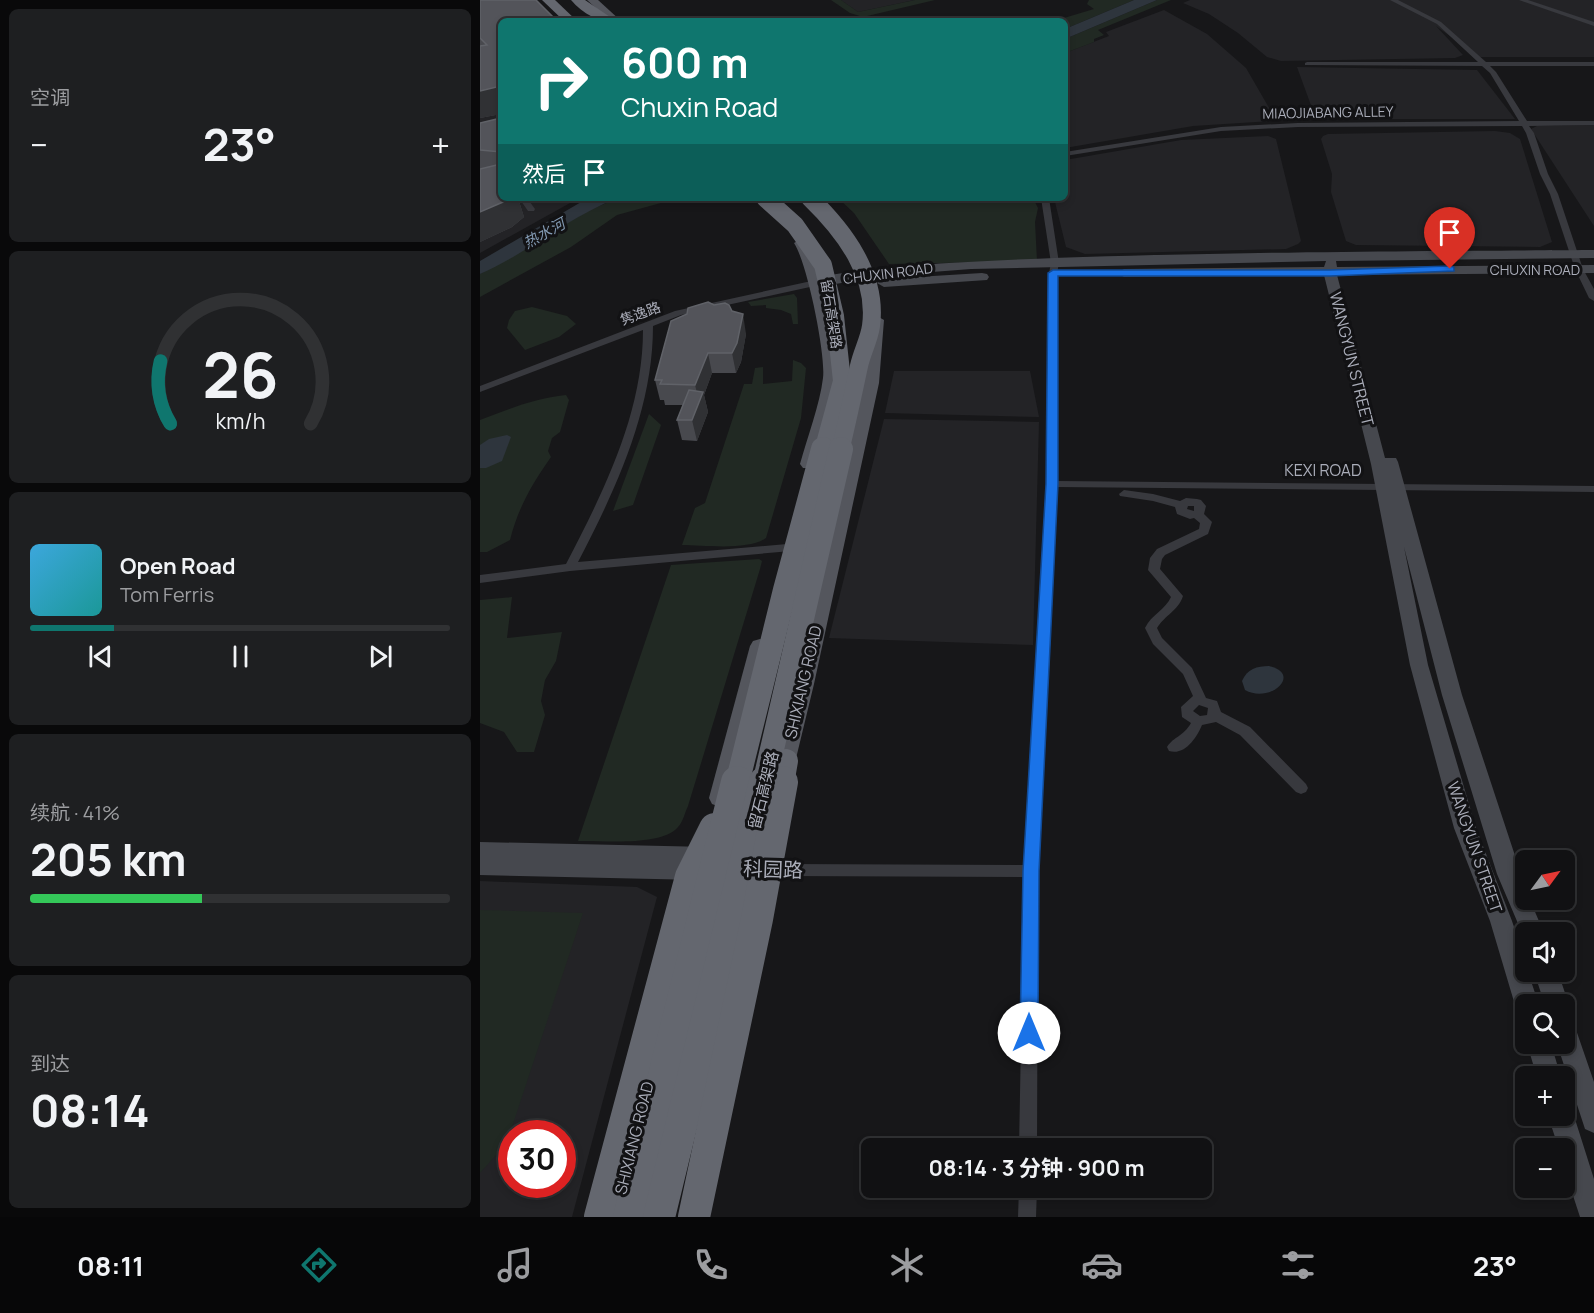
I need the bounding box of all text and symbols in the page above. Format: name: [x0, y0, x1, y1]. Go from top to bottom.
text: 600 m: [621, 33, 749, 91]
icon: right: [522, 42, 600, 120]
text: 空调: [30, 84, 70, 111]
text: Chuxin Road: [621, 88, 778, 125]
street label: MIAOJIABANG ALLEY: [1262, 101, 1394, 123]
text: 23°: [203, 113, 276, 175]
text: −: [30, 122, 48, 167]
text: +: [431, 122, 450, 167]
icon: arrive: [578, 156, 611, 189]
text: 然后: [522, 159, 566, 189]
pin: [1424, 207, 1475, 269]
water label: 热水河: [519, 211, 571, 253]
icon: arrive: [1433, 216, 1466, 249]
street label: CHUXIN ROAD: [842, 258, 934, 288]
street label: CHUXIN ROAD: [1490, 260, 1580, 279]
street label: 留石高架路: [817, 278, 847, 350]
street label: WANGYUN STREET: [1325, 290, 1379, 429]
street label: 隽逸路: [617, 297, 663, 329]
text: 26: [202, 331, 278, 417]
text: km/h: [215, 406, 265, 435]
street label: KEXI ROAD: [1284, 459, 1362, 481]
text: Open Road: [120, 551, 235, 581]
text: Tom Ferris: [120, 581, 214, 608]
street label: SHIXIANG ROAD: [779, 623, 827, 741]
icon: previous: [84, 640, 117, 673]
icon: pause: [224, 640, 257, 673]
icon: next: [364, 640, 397, 673]
street label: 留石高架路: [743, 749, 783, 831]
street label: WANGYUN STREET: [1442, 779, 1508, 916]
text: 续航 · 41%: [30, 799, 120, 826]
text: 205 km: [30, 828, 186, 890]
north arrow: [1515, 850, 1575, 910]
map controls: [1515, 850, 1575, 1198]
street label: 科园路: [743, 854, 803, 884]
button: sound: [1515, 922, 1575, 982]
button: search: [1515, 994, 1575, 1054]
position arrow: [997, 1001, 1061, 1065]
text: 到达: [30, 1050, 70, 1077]
button: +: [1515, 1066, 1575, 1126]
text: 08:14: [30, 1079, 150, 1141]
street label: SHIXIANG ROAD: [609, 1079, 659, 1197]
speed limit sign: 30: [498, 1120, 576, 1198]
button: −: [1515, 1138, 1575, 1198]
text: 08:14 · 3 分钟 · 900 m: [929, 1153, 1144, 1183]
icon: directions: [298, 1244, 340, 1286]
icon: music: [494, 1244, 536, 1286]
icon: phone: [690, 1244, 732, 1286]
icon: climate: [886, 1244, 928, 1286]
icon: car: [1081, 1244, 1123, 1286]
icon: filters: [1277, 1244, 1319, 1286]
text: 08:11: [77, 1247, 144, 1284]
text: 23°: [1473, 1247, 1517, 1284]

